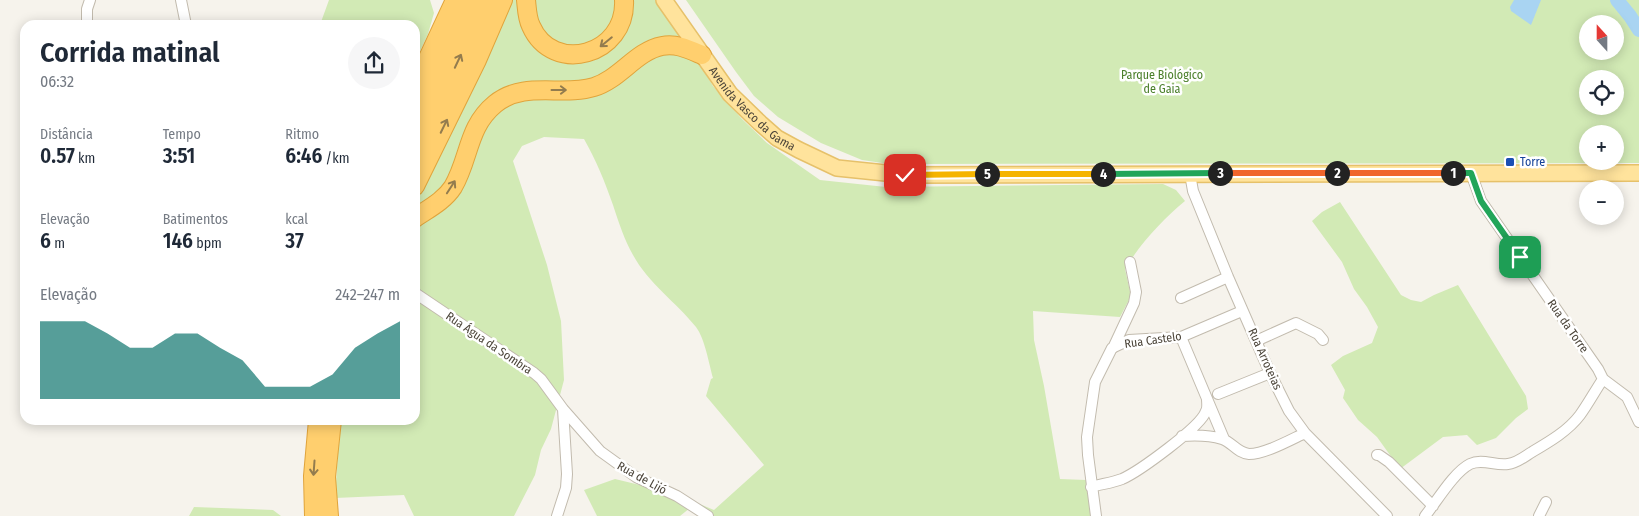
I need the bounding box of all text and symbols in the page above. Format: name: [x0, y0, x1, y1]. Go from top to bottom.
north arrow: [1579, 15, 1624, 60]
map controls: [1579, 15, 1624, 225]
text: Corrida matinal: [40, 36, 220, 69]
button: share: [348, 37, 400, 89]
one-way arrow: [599, 37, 612, 48]
one-way arrow: [454, 54, 464, 69]
street label: Avenida Vasco da Gama: [706, 64, 798, 154]
park label: Parque Biológico de Gaia: [1121, 68, 1203, 96]
button: locate: [1579, 70, 1624, 115]
text: 06:32: [40, 72, 74, 91]
one-way arrow: [550, 85, 567, 95]
one-way arrow: [440, 119, 449, 134]
button: +: [1579, 125, 1624, 170]
text: Distância: [40, 126, 93, 143]
text: Tempo: [163, 126, 201, 143]
text: Ritmo: [285, 126, 319, 143]
text: 0.57: [40, 143, 75, 169]
text: 3:51: [163, 143, 195, 169]
text: 6:46: [285, 143, 322, 169]
text: km: [75, 150, 95, 167]
text: /km: [322, 150, 349, 167]
pin: [884, 154, 926, 196]
place label: Torre: [1520, 155, 1545, 169]
marker: Torre: [1504, 156, 1516, 168]
pin: 3: [1208, 160, 1232, 186]
pin: 2: [1324, 160, 1350, 186]
pin: 1: [1440, 160, 1466, 186]
icon: check: [891, 161, 919, 189]
pin: 5: [974, 162, 1000, 186]
pin: 4: [1090, 162, 1116, 186]
text: 3: [1217, 165, 1224, 182]
text: 2: [1334, 165, 1341, 182]
text: 1: [1451, 165, 1456, 182]
text: 5: [984, 166, 991, 183]
text: 4: [1100, 166, 1107, 183]
one-way arrow: [446, 180, 457, 194]
button: −: [1579, 180, 1624, 225]
text: Elevação: [40, 211, 90, 228]
text: Batimentos: [163, 211, 228, 228]
text: kcal: [285, 211, 308, 228]
text: 6: [40, 228, 51, 254]
text: 146: [163, 228, 193, 254]
text: 37: [285, 228, 304, 254]
text: m: [51, 235, 65, 252]
text: bpm: [193, 235, 222, 252]
pin: [1499, 236, 1541, 278]
icon: arrive: [1506, 243, 1534, 271]
text: Elevação: [40, 285, 97, 304]
text: 242–247 m: [335, 285, 400, 304]
street label: Rua da Torre: [1545, 297, 1592, 355]
street label: Rua Água da Sombra: [443, 308, 535, 377]
street label: Rua Arroteias: [1245, 326, 1285, 392]
street label: Rua Castelo: [1124, 329, 1182, 351]
street label: Rua de Lijó: [615, 459, 669, 497]
one-way arrow: [309, 460, 319, 476]

